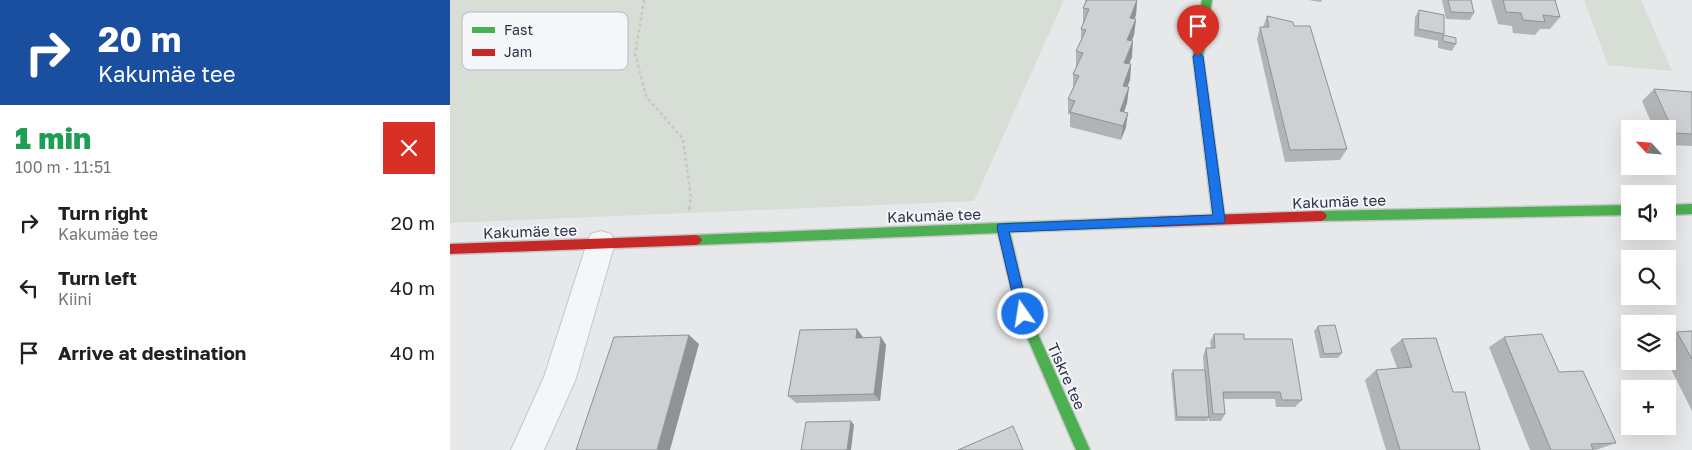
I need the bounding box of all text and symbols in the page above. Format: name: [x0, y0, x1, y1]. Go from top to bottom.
pin: [1177, 5, 1219, 56]
legend: [462, 12, 628, 70]
icon: arrive: [1184, 12, 1212, 40]
text: 20 m: [98, 18, 181, 60]
icon: right: [15, 20, 80, 85]
text: Fast: [504, 21, 533, 38]
text: Jam: [504, 43, 532, 60]
text: Kakumäe tee: [98, 60, 236, 87]
text: 1 min: [15, 120, 91, 156]
north arrow: [1621, 120, 1676, 175]
map controls: [1621, 120, 1676, 435]
button: close: [383, 122, 435, 174]
text: 100 m · 11:51: [15, 157, 111, 177]
button: sound: [1621, 185, 1676, 240]
street label: Kakumäe tee: [1292, 190, 1386, 212]
text: Turn right: [58, 201, 148, 224]
street label: Kakumäe tee: [887, 204, 981, 226]
icon: right: [15, 209, 43, 237]
text: 20 m: [391, 211, 435, 234]
street label: Kakumäe tee: [483, 220, 577, 242]
text: Kakumäe tee: [58, 224, 158, 244]
button: search: [1621, 250, 1676, 305]
text: Turn left: [58, 266, 137, 289]
icon: left: [15, 274, 43, 302]
text: 40 m: [390, 276, 435, 299]
position arrow: [996, 287, 1048, 339]
text: Kiini: [58, 289, 92, 309]
button: layers: [1621, 315, 1676, 370]
icon: arrive: [15, 339, 43, 367]
street label: Tiskre tee: [1044, 340, 1090, 412]
text: Arrive at destination: [58, 341, 246, 364]
text: 40 m: [390, 341, 435, 364]
button: +: [1621, 380, 1676, 435]

